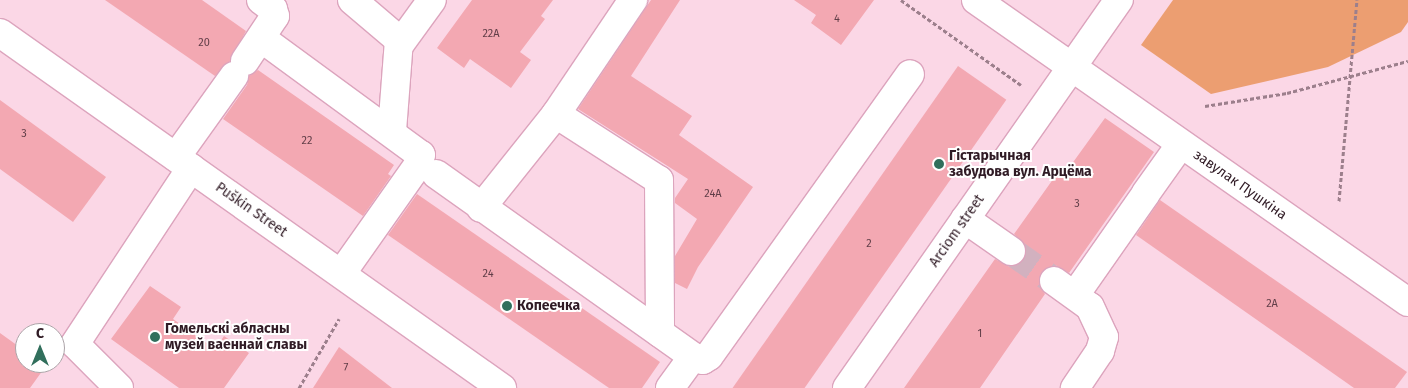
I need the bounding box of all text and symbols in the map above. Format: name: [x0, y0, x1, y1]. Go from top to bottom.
house number: 4: [834, 12, 840, 26]
house number: 22А: [482, 27, 500, 41]
house number: 20: [198, 36, 210, 50]
house number: 3: [21, 127, 27, 141]
house number: 22: [302, 134, 312, 148]
street label: завулак Пушкіна: [1190, 147, 1290, 223]
place label: Гістарычная забудова вул. Арцёма: [949, 148, 1092, 180]
marker: Гістарычная забудова вул. Арцёма: [933, 158, 945, 170]
street label: Puškin Street: [212, 179, 290, 241]
house number: 24А: [704, 187, 722, 201]
street label: Arciom street: [926, 192, 988, 270]
house number: 3: [1074, 197, 1080, 211]
house number: 2: [866, 237, 872, 251]
house number: 24: [483, 267, 493, 281]
house number: 2А: [1266, 297, 1278, 311]
place label: Копеечка: [517, 298, 580, 314]
marker: Копеечка: [501, 300, 513, 312]
place label: Гомельскі абласны музей ваеннай славы: [165, 321, 307, 354]
north arrow: [15, 323, 65, 373]
text: С: [36, 325, 44, 342]
house number: 1: [978, 327, 982, 341]
marker: Гомельскі абласны музей ваеннай славы: [149, 331, 161, 343]
house number: 7: [344, 361, 348, 375]

